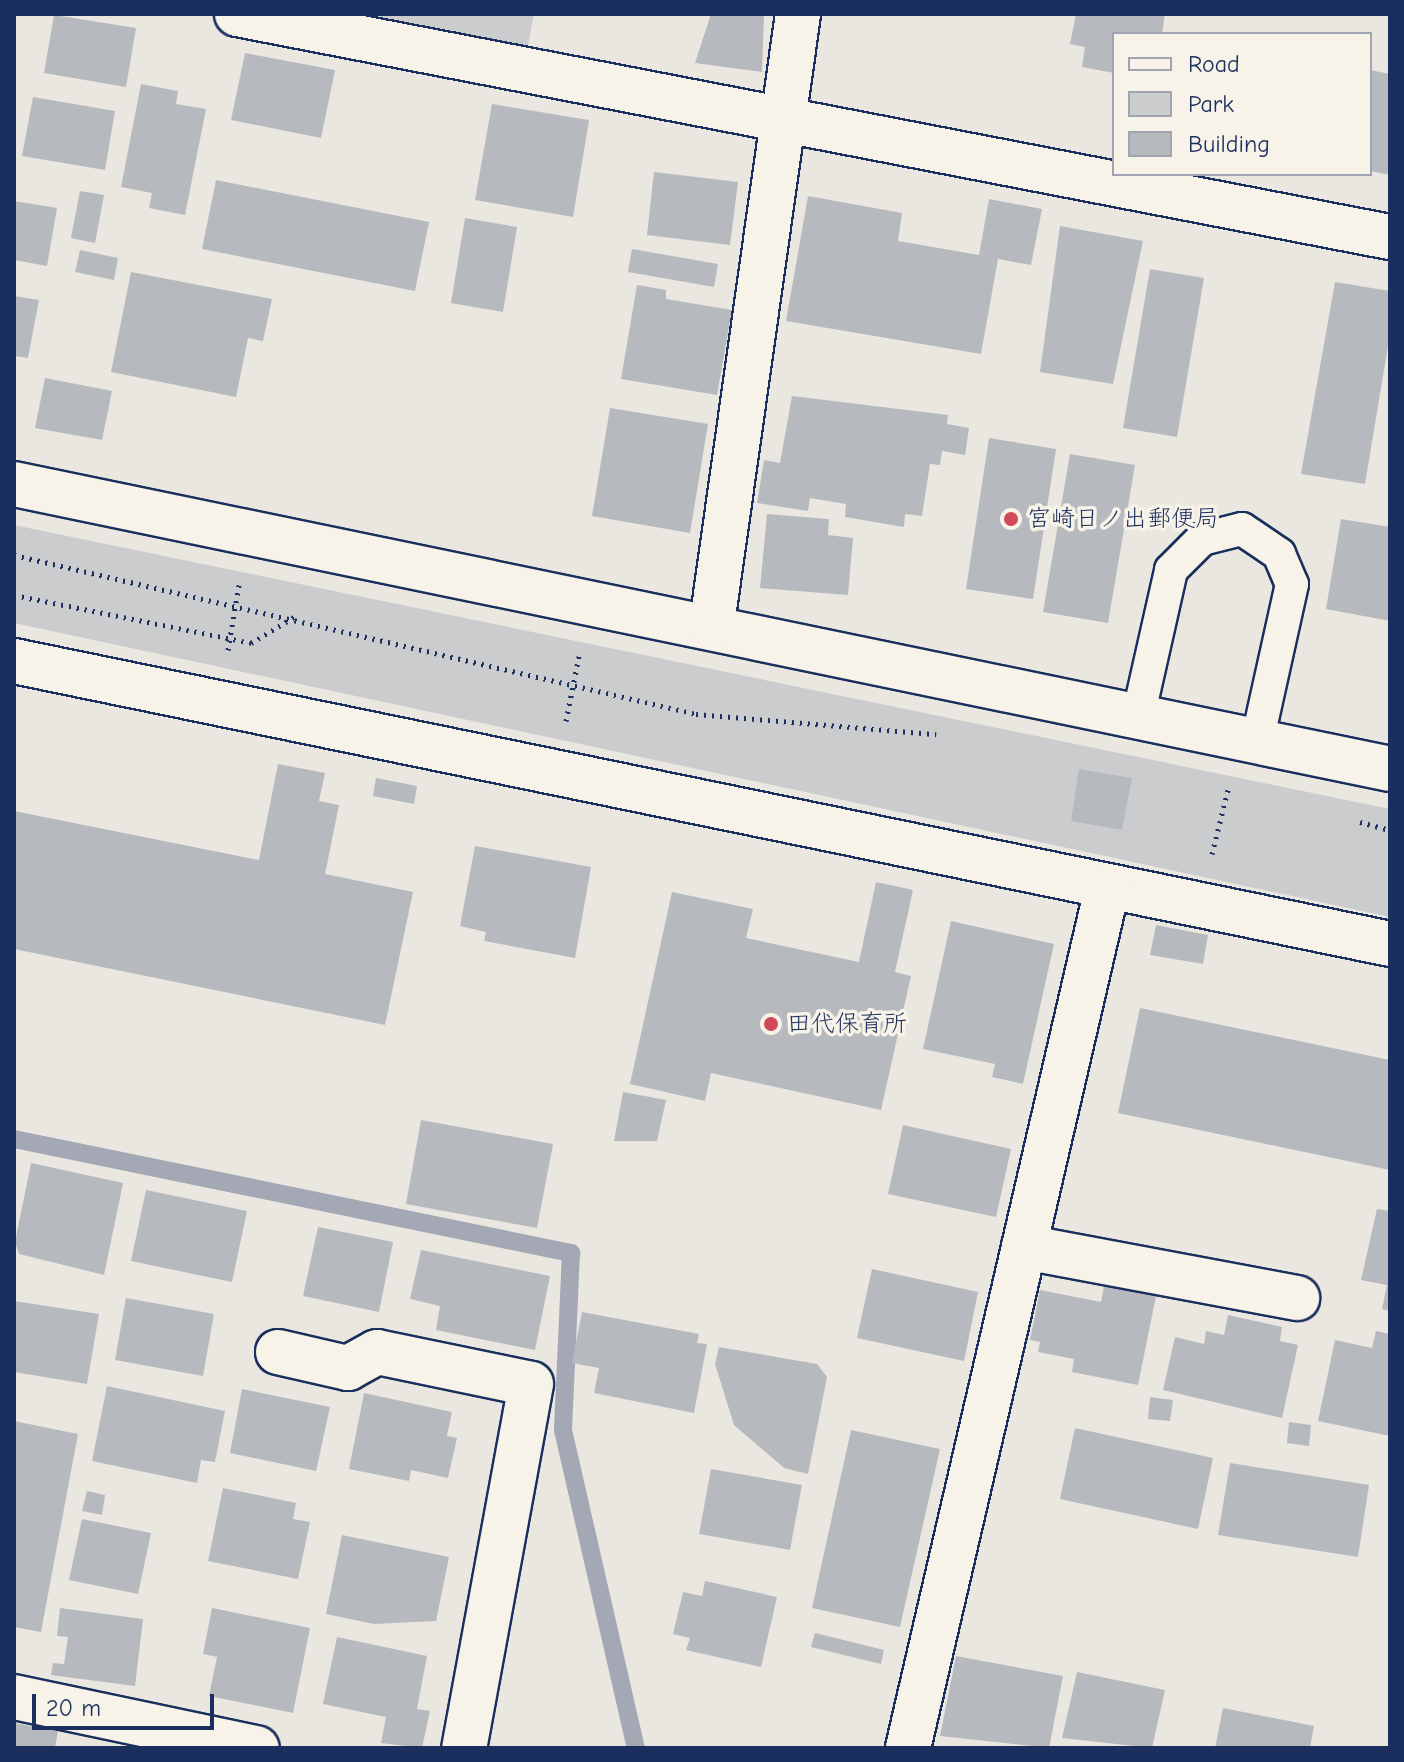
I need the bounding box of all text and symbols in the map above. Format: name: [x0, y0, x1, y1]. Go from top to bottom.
legend: [1112, 32, 1372, 176]
text: Road: [1188, 50, 1240, 78]
text: Park: [1188, 90, 1234, 118]
text: Building: [1188, 130, 1270, 158]
place label: 宮崎日ノ出郵便局: [1027, 505, 1219, 533]
marker: 宮崎日ノ出郵便局: [1002, 510, 1020, 528]
place label: 田代保育所: [787, 1010, 907, 1038]
marker: 田代保育所: [762, 1015, 780, 1033]
scale bar: [36, 1678, 218, 1728]
text: 20 m: [46, 1694, 101, 1722]

